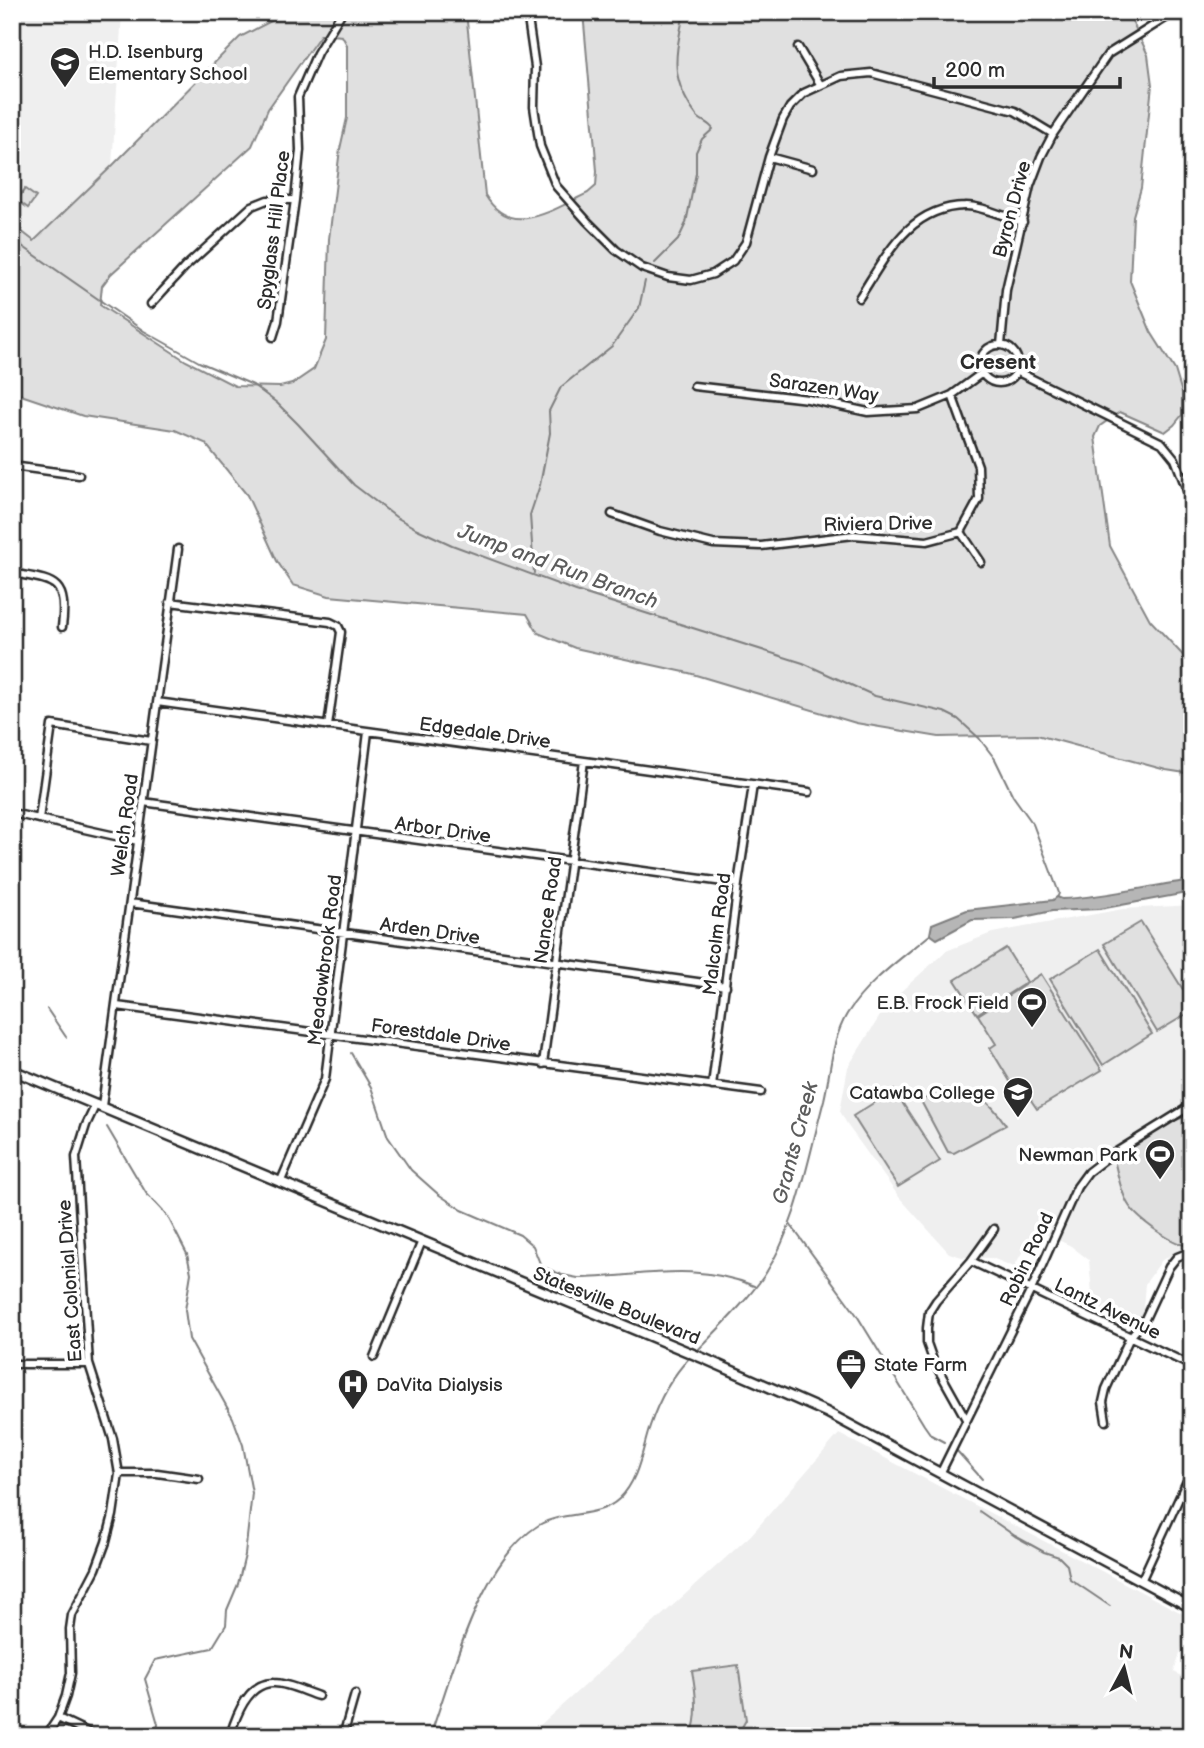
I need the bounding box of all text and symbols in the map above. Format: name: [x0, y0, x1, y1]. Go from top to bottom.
place label: H.D. Isenburg Elementary School: [88, 41, 247, 86]
school or university icon: H.D. Isenburg Elementary School: [48, 45, 82, 89]
scale bar: [934, 46, 1120, 90]
text: 200 m: [945, 58, 1005, 83]
street label: Spyglass Hill Place: [253, 149, 296, 311]
street label: Byron Drive: [988, 158, 1036, 260]
district label: Cresent: [960, 350, 1036, 375]
street label: Sarazen Way: [768, 369, 880, 408]
street label: Riviera Drive: [823, 512, 933, 537]
water label: Jump and Run Branch: [453, 518, 662, 614]
street label: Edgedale Drive: [418, 713, 552, 754]
street label: Welch Road: [107, 772, 144, 878]
street label: Arbor Drive: [393, 812, 492, 849]
street label: Nance Road: [530, 855, 567, 965]
street label: Malcolm Road: [699, 872, 736, 997]
street label: Meadowbrook Road: [304, 873, 347, 1047]
street label: Arden Drive: [378, 913, 481, 950]
sports icon: E.B. Frock Field: [1015, 985, 1049, 1029]
place label: E.B. Frock Field: [876, 992, 1009, 1015]
street label: Forestdale Drive: [369, 1014, 512, 1057]
school or university icon: Catawba College: [1001, 1075, 1035, 1119]
water label: Grants Creek: [767, 1079, 824, 1207]
place label: Catawba College: [849, 1082, 995, 1105]
sports icon: Newman Park: [1143, 1137, 1177, 1181]
place label: Newman Park: [1018, 1144, 1138, 1167]
street label: East Colonial Drive: [53, 1199, 88, 1363]
street label: Robin Road: [996, 1209, 1059, 1310]
street label: Statesville Boulevard: [529, 1262, 703, 1350]
street label: Lantz Avenue: [1050, 1274, 1164, 1345]
office icon: State Farm: [834, 1347, 868, 1391]
place label: State Farm: [874, 1354, 967, 1377]
hospital icon: DaVita Dialysis: [336, 1367, 370, 1411]
place label: DaVita Dialysis: [376, 1374, 503, 1397]
north arrow: [1088, 1632, 1158, 1702]
text: N: [1117, 1640, 1134, 1665]

